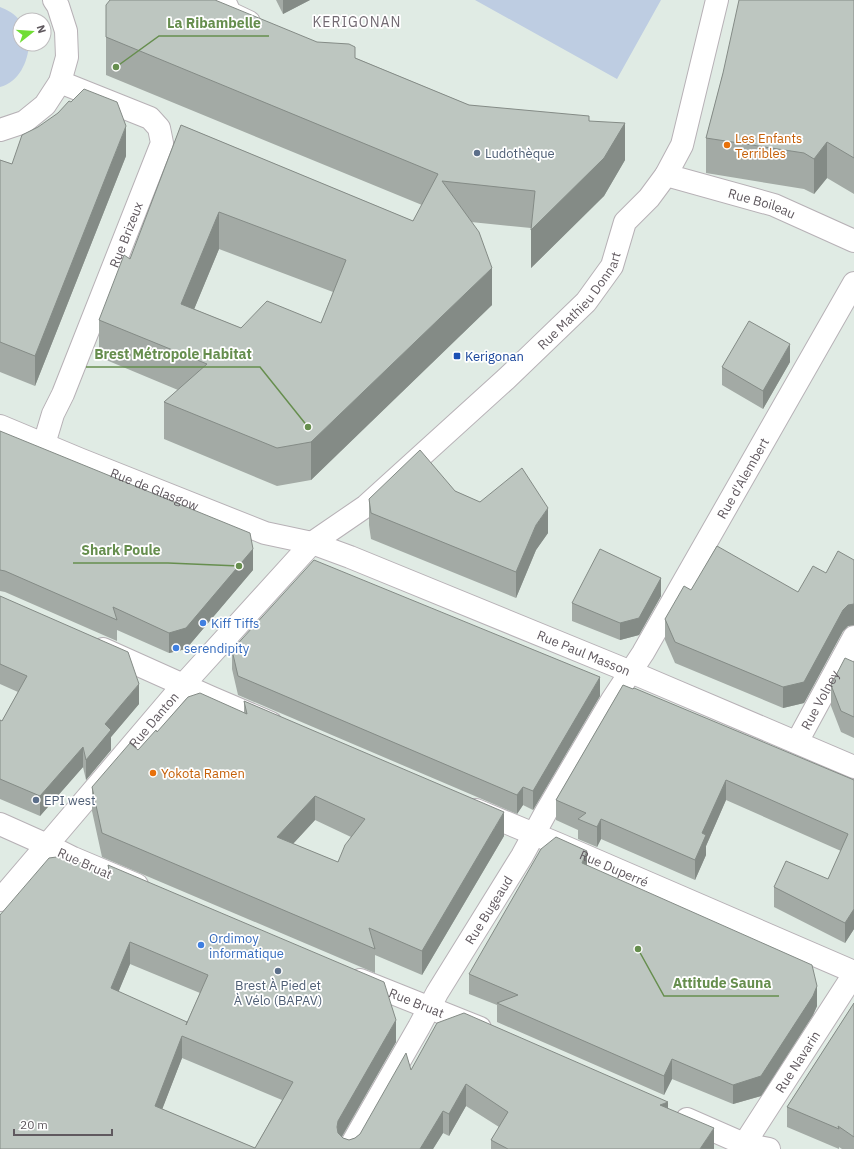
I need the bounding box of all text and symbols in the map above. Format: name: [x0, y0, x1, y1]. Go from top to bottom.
callout: La Ribambelle: [159, 10, 269, 36]
north arrow: [12, 12, 52, 52]
district label: KERIGONAN: [312, 13, 402, 31]
text: La Ribambelle: [167, 14, 261, 32]
text: N: [34, 23, 49, 35]
place label: Les Enfants Terribles: [735, 130, 802, 162]
marker: Les Enfants Terribles: [722, 140, 732, 150]
place label: Ludothèque: [485, 145, 555, 162]
marker: Ludothèque: [472, 148, 482, 158]
street label: Rue Boileau: [726, 185, 798, 223]
street label: Rue Brizeux: [106, 199, 147, 270]
street label: Rue Mathieu Donnart: [534, 250, 625, 353]
callout: Brest Métropole Habitat: [86, 341, 260, 367]
text: Brest Métropole Habitat: [94, 345, 252, 363]
place label: Kerigonan: [465, 348, 524, 365]
marker: Kerigonan: [452, 351, 462, 361]
street label: Rue d'Alembert: [713, 435, 773, 522]
street label: Rue de Glasgow: [108, 464, 201, 515]
callout: Shark Poule: [73, 537, 168, 563]
text: Shark Poule: [81, 541, 161, 559]
place label: Kiff Tiffs: [211, 615, 259, 632]
marker: Kiff Tiffs: [198, 618, 208, 628]
street label: Rue Paul Masson: [534, 626, 633, 680]
place label: serendipity: [184, 640, 250, 657]
marker: serendipity: [171, 643, 181, 653]
street label: Rue Volney: [797, 667, 844, 733]
street label: Rue Danton: [125, 689, 183, 752]
place label: Yokota Ramen: [161, 765, 245, 782]
marker: Yokota Ramen: [148, 768, 158, 778]
place label: EPI west: [44, 792, 96, 809]
marker: EPI west: [31, 795, 41, 805]
street label: Rue Bruat: [55, 844, 115, 883]
street label: Rue Duperré: [577, 846, 651, 891]
street label: Rue Bugeaud: [461, 873, 517, 948]
place label: Ordimoy informatique: [209, 930, 284, 962]
marker: Ordimoy informatique: [196, 940, 206, 950]
marker: Brest À Pied et À Vélo (BAPAV): [273, 966, 283, 976]
callout: Attitude Sauna: [664, 970, 779, 996]
text: Attitude Sauna: [673, 974, 771, 992]
place label: Brest À Pied et À Vélo (BAPAV): [234, 977, 322, 1009]
street label: Rue Bruat: [386, 984, 447, 1022]
street label: Rue Navarin: [772, 1028, 824, 1096]
scale bar: [14, 1111, 112, 1137]
text: 20 m: [20, 1117, 48, 1132]

